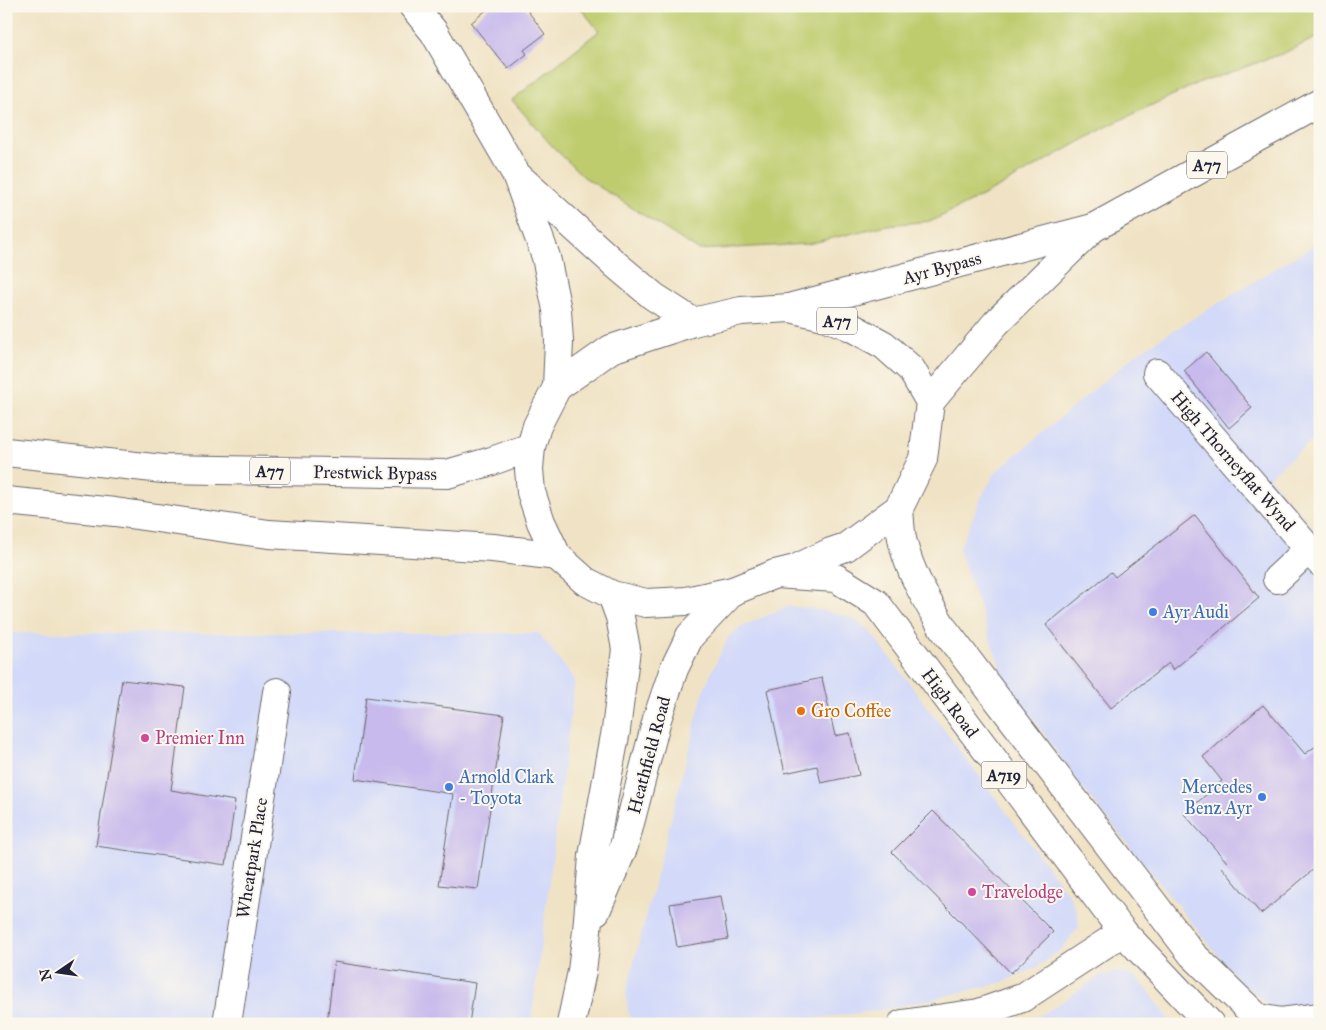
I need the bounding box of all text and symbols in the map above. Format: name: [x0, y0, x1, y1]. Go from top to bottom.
road number: A77: [1187, 152, 1227, 178]
street label: Ayr Bypass: [899, 247, 984, 289]
road number: A77: [817, 308, 857, 334]
street label: High Thorneyflat Wynd: [1165, 386, 1300, 536]
road number: A77: [250, 458, 290, 484]
street label: Prestwick Bypass: [313, 461, 437, 485]
place label: Ayr Audi: [1162, 601, 1229, 623]
marker: Ayr Audi: [1147, 606, 1159, 618]
street label: High Road: [916, 664, 983, 743]
street label: Heathfield Road: [623, 694, 675, 816]
place label: Gro Coffee: [811, 700, 891, 722]
marker: Gro Coffee: [795, 705, 807, 717]
place label: Premier Inn: [155, 727, 245, 749]
marker: Premier Inn: [139, 732, 151, 744]
road number: A719: [982, 762, 1026, 788]
place label: Arnold Clark - Toyota: [458, 766, 555, 809]
place label: Mercedes Benz Ayr: [1181, 776, 1252, 819]
marker: Arnold Clark - Toyota: [443, 781, 455, 793]
marker: Mercedes Benz Ayr: [1256, 791, 1268, 803]
street label: Wheatpark Place: [232, 796, 272, 920]
place label: Travelodge: [982, 881, 1063, 904]
marker: Travelodge: [966, 886, 978, 898]
north arrow: [32, 948, 82, 998]
text: N: [36, 967, 55, 983]

